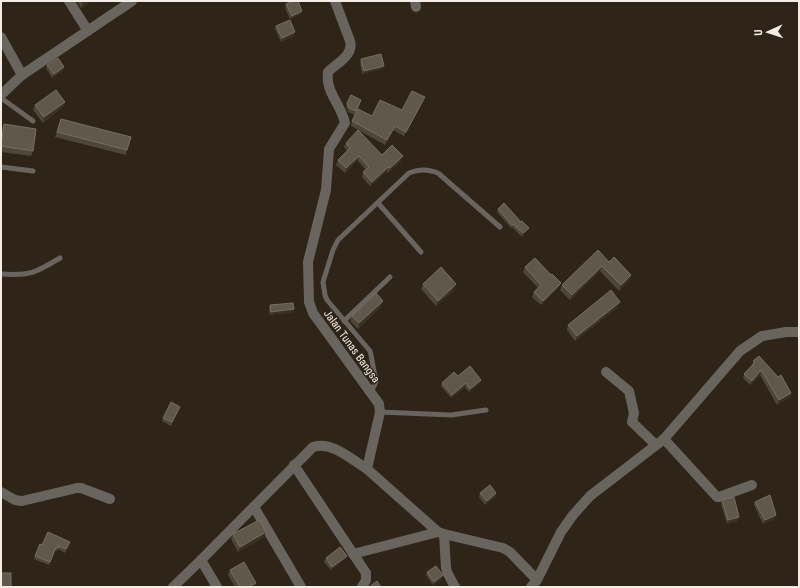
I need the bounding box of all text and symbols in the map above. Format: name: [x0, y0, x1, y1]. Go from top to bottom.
north arrow: [748, 12, 788, 52]
text: U: [752, 29, 765, 36]
street label: Jalan Tunas Bangsa: [321, 307, 382, 385]

